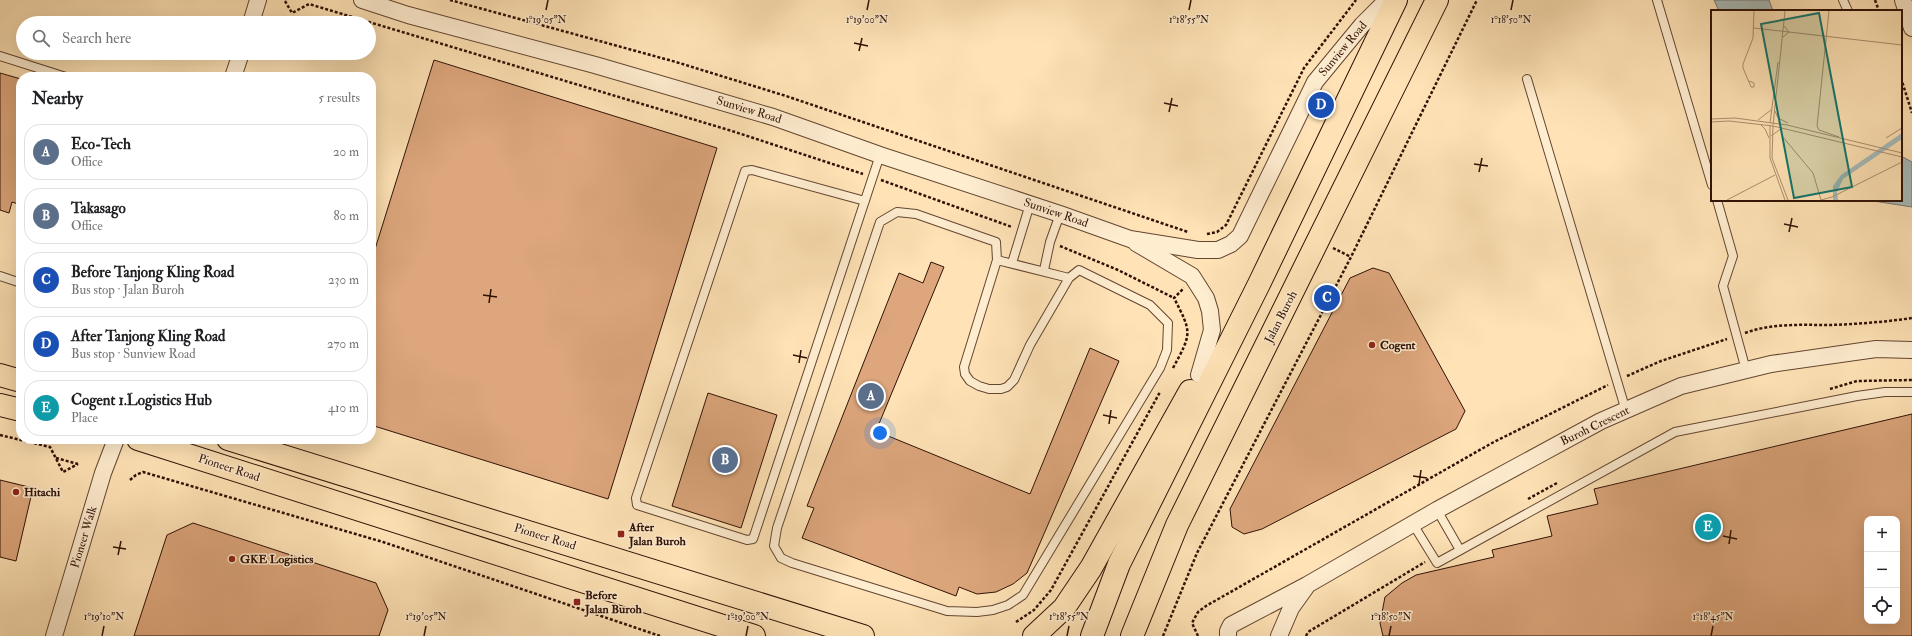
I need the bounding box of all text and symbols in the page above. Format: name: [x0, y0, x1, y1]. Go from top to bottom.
inset map: [1711, 10, 1902, 201]
text: 1°19'05"N: [525, 14, 567, 26]
text: 1°19'00"N: [846, 14, 888, 26]
text: 1°18'55"N: [1169, 14, 1209, 26]
text: 1°18'50"N: [1491, 14, 1531, 26]
search box: [16, 16, 376, 60]
street label: Sunview Road: [1316, 18, 1370, 80]
icon: search: [30, 27, 52, 49]
text: Search here: [62, 29, 131, 48]
text: Nearby: [32, 88, 83, 109]
text: 5 results: [318, 90, 360, 106]
pin: D: [1308, 90, 1334, 120]
street label: Sunview Road: [715, 93, 783, 127]
text: Eco-Tech: [71, 135, 131, 154]
text: A: [42, 144, 50, 160]
text: 20 m: [333, 144, 359, 160]
text: Office: [71, 154, 103, 170]
street label: Sunview Road: [1022, 195, 1090, 231]
text: Takasago: [71, 199, 126, 218]
text: B: [42, 208, 50, 224]
text: 80 m: [333, 208, 359, 224]
text: Office: [71, 218, 103, 234]
text: Before Tanjong Kling Road: [71, 263, 234, 282]
text: C: [41, 272, 51, 288]
text: 230 m: [328, 272, 359, 288]
text: Bus stop · Jalan Buroh: [71, 282, 184, 298]
pin: C: [1314, 283, 1340, 313]
street label: Jalan Buroh: [1261, 288, 1301, 347]
text: After Tanjong Kling Road: [71, 327, 226, 346]
text: D: [41, 336, 51, 352]
text: 270 m: [327, 336, 359, 352]
place label: Cogent: [1380, 338, 1416, 353]
marker: Cogent: [1367, 340, 1377, 350]
text: Bus stop · Sunview Road: [71, 346, 196, 362]
pin: A: [858, 381, 884, 411]
text: Cogent 1.Logistics Hub: [71, 391, 212, 410]
text: E: [41, 400, 51, 416]
text: 410 m: [328, 400, 359, 416]
street label: Buroh Crescent: [1558, 403, 1632, 449]
text: Place: [71, 410, 98, 426]
your location: [870, 423, 890, 443]
pin: B: [712, 445, 738, 475]
street label: Pioneer Road: [196, 451, 262, 485]
place label: Hitachi: [24, 485, 61, 500]
marker: Hitachi: [11, 487, 21, 497]
street label: Pioneer Walk: [67, 504, 101, 570]
pin: E: [1695, 512, 1721, 542]
map controls: [1864, 516, 1900, 624]
button: +: [1864, 516, 1900, 552]
street label: Pioneer Road: [512, 520, 578, 554]
place label: After Jalan Buroh: [628, 520, 686, 549]
marker: After Jalan Buroh: [616, 529, 626, 539]
place label: GKE Logistics: [240, 552, 313, 567]
button: −: [1864, 552, 1900, 588]
marker: GKE Logistics: [227, 554, 237, 564]
place label: Before Jalan Buroh: [584, 588, 642, 617]
button: locate: [1864, 588, 1900, 624]
marker: Before Jalan Buroh: [572, 597, 582, 607]
text: 1°19'10"N: [84, 611, 124, 623]
text: 1°19'05"N: [405, 611, 447, 623]
text: 1°19'00"N: [727, 611, 769, 623]
text: 1°18'55"N: [1049, 611, 1089, 623]
text: 1°18'50"N: [1371, 611, 1411, 623]
text: 1°18'45"N: [1692, 611, 1734, 623]

